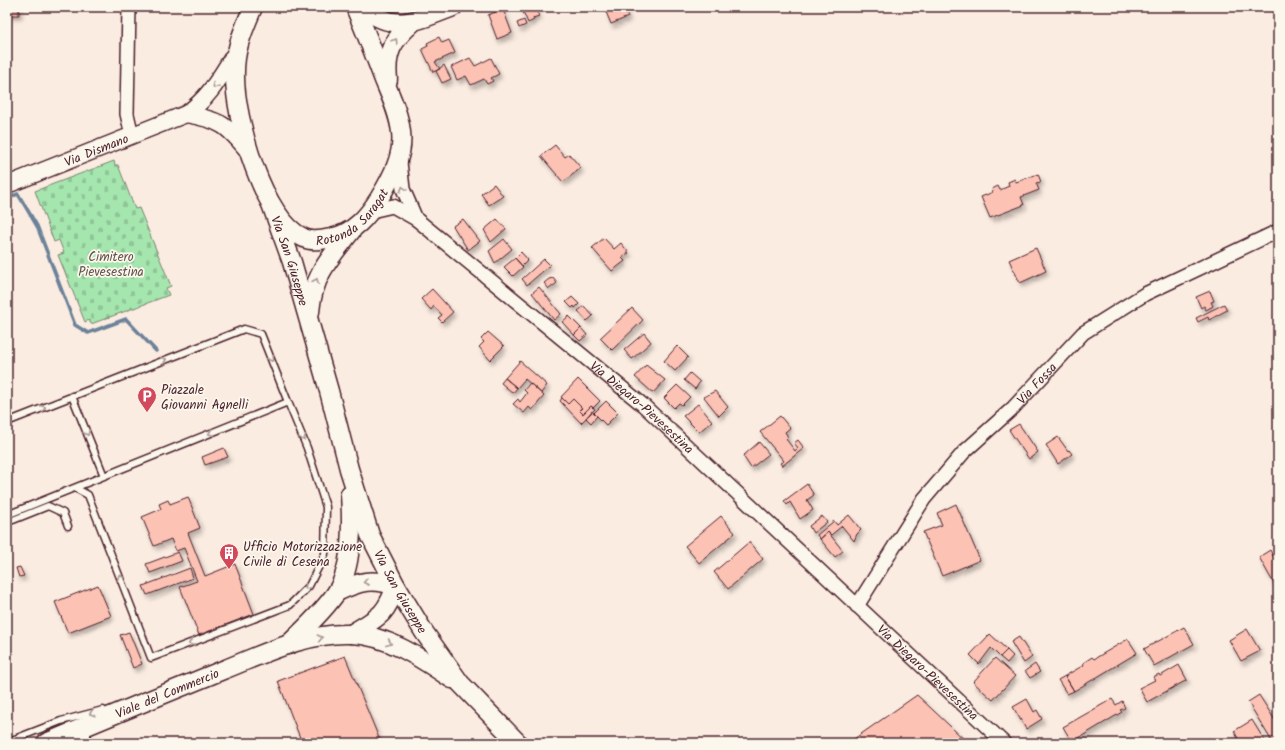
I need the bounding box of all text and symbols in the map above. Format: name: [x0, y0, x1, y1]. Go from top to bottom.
one-way arrow: [390, 38, 398, 45]
one-way arrow: [213, 82, 220, 89]
street label: Via Dismano: [61, 129, 132, 173]
street label: Rotonda Saragat: [315, 184, 395, 252]
one-way arrow: [399, 186, 408, 193]
street label: Via San Giuseppe: [264, 213, 313, 309]
park label: Cimitero Pievesestina: [78, 247, 144, 283]
one-way arrow: [312, 277, 320, 284]
one-way arrow: [266, 354, 274, 362]
street label: Via Diegaro-Pievesestina: [584, 356, 698, 459]
one-way arrow: [161, 357, 168, 365]
street label: Via Fossa: [1012, 358, 1063, 410]
place label: Piazzale Giovanni Agnelli: [161, 380, 249, 416]
parking icon: Piazzale Giovanni Agnelli: [136, 385, 158, 413]
one-way arrow: [40, 404, 47, 412]
one-way arrow: [207, 428, 215, 436]
one-way arrow: [82, 429, 90, 436]
one-way arrow: [299, 435, 307, 442]
place label: Ufficio Motorizzazione Civile di Cesena: [243, 537, 362, 573]
building icon: Ufficio Motorizzazione Civile di Cesena: [218, 542, 240, 570]
street label: Via San Giuseppe: [367, 547, 432, 638]
one-way arrow: [116, 574, 124, 581]
one-way arrow: [363, 577, 369, 585]
one-way arrow: [304, 583, 311, 590]
street label: Via Diegaro-Pievesestina: [871, 620, 983, 726]
one-way arrow: [316, 634, 323, 642]
one-way arrow: [188, 638, 195, 646]
one-way arrow: [384, 638, 392, 646]
street label: Viale del Commercio: [112, 664, 223, 725]
one-way arrow: [89, 708, 96, 717]

